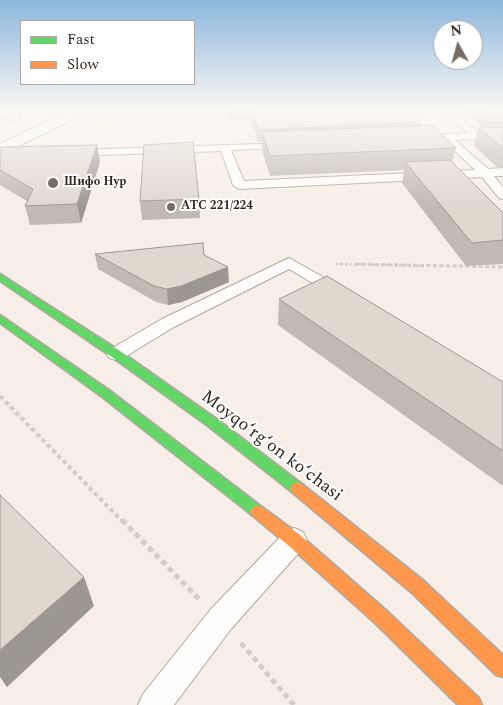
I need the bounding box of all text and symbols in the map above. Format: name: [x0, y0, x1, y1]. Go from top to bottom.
text: N: [449, 19, 463, 42]
legend: [20, 20, 195, 85]
north arrow: [433, 20, 483, 70]
text: Fast: [67, 28, 95, 51]
text: Slow: [67, 53, 99, 76]
marker: Шифо Нур: [46, 176, 60, 190]
place label: Шифо Нур: [64, 176, 126, 190]
place label: АТС 221/224: [181, 200, 253, 214]
marker: АТС 221/224: [165, 201, 177, 213]
street label: Moyqoʻrgʻon koʻchasi: [196, 387, 346, 507]

